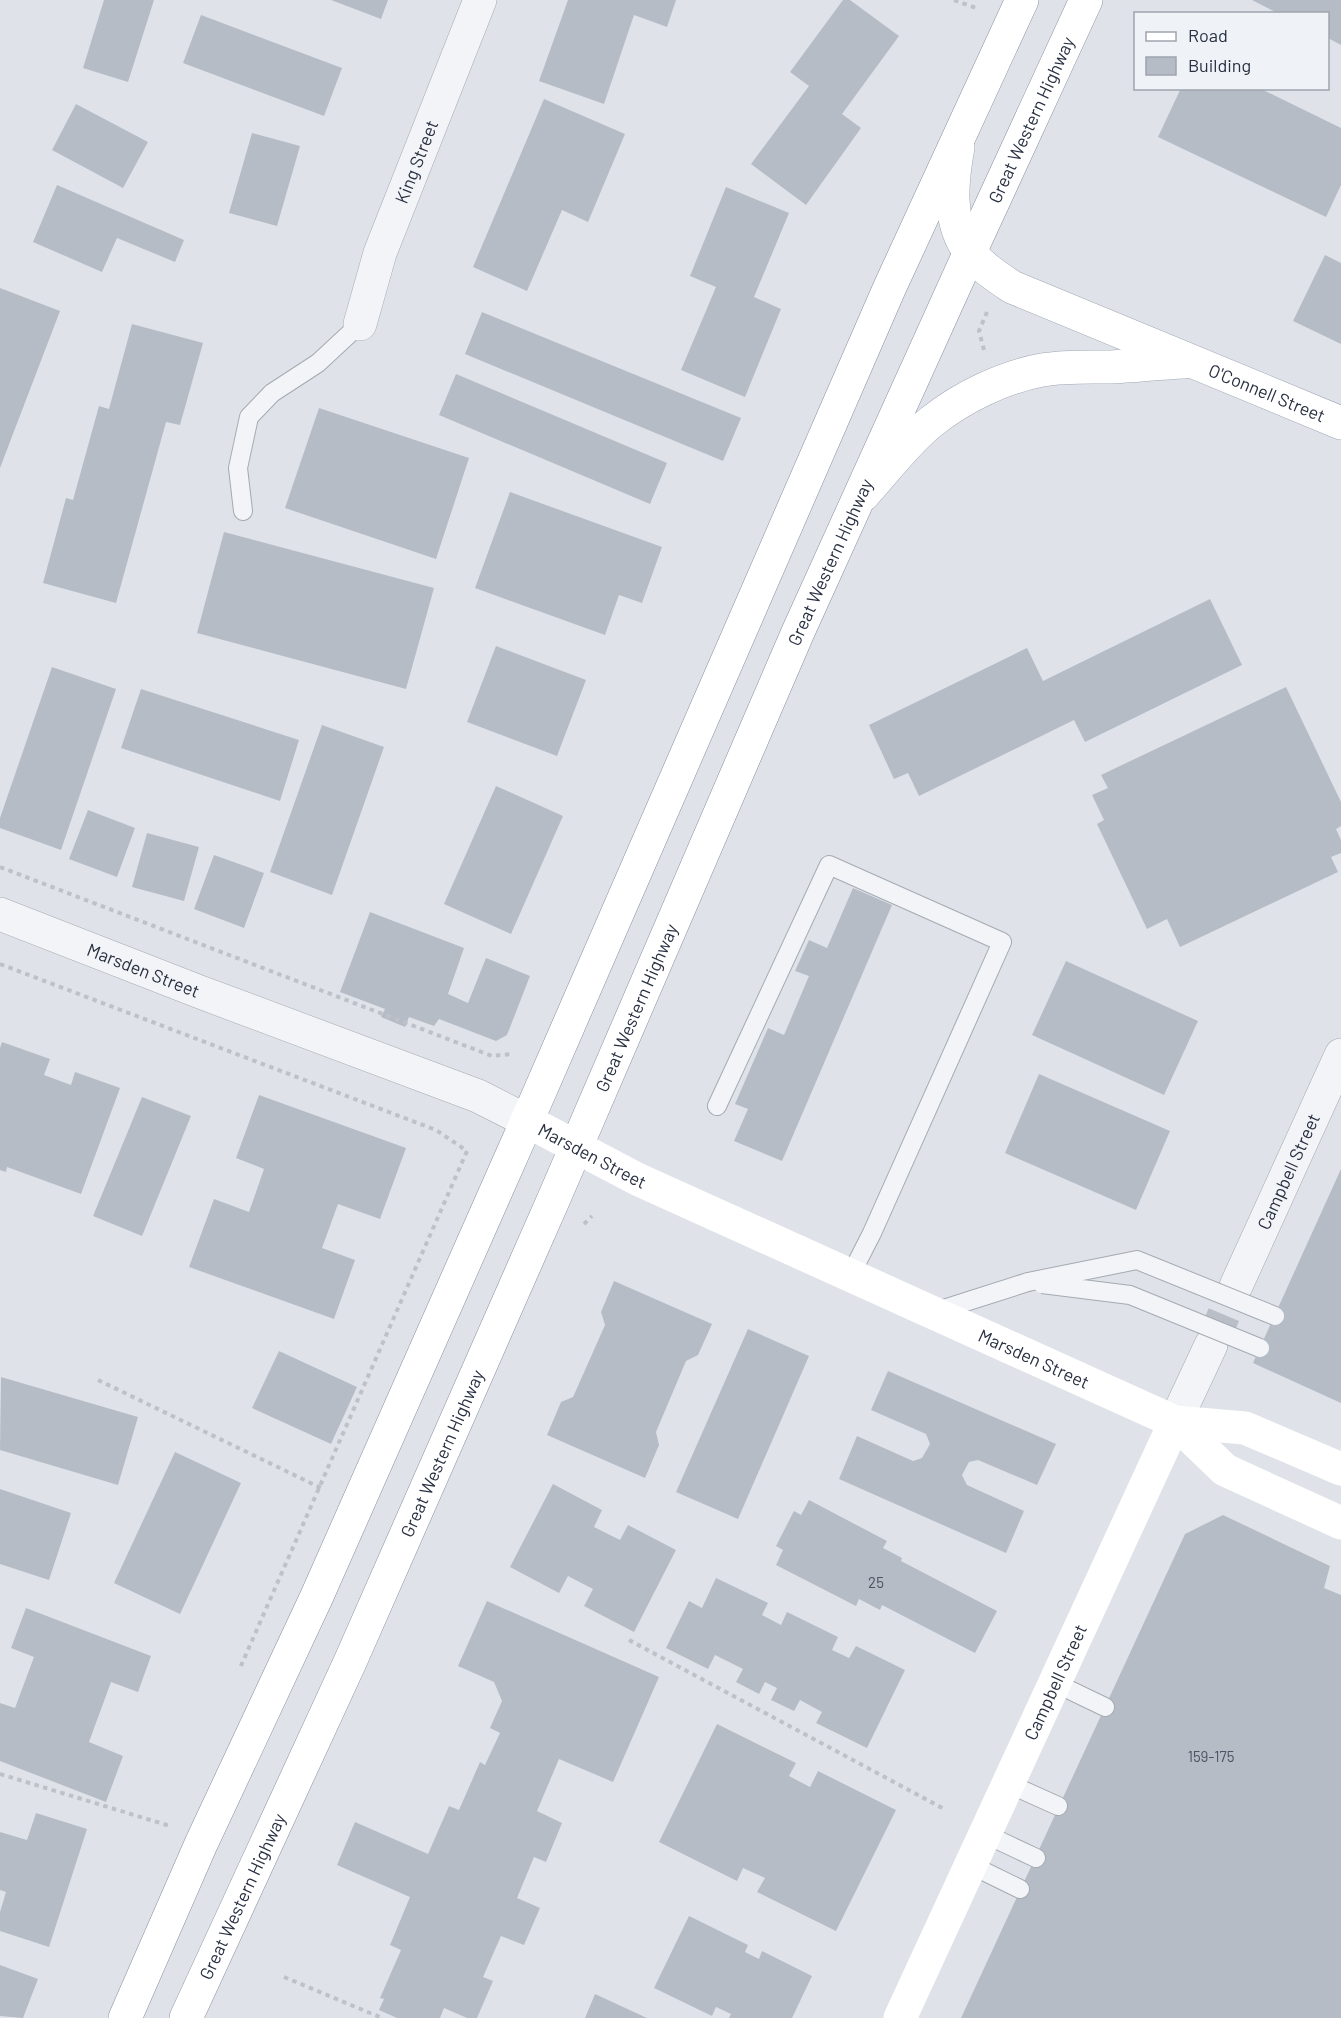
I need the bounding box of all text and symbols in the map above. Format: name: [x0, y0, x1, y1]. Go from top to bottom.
legend: [1134, 12, 1329, 90]
text: Road: [1188, 24, 1228, 46]
street label: Great Western Highway: [983, 33, 1079, 206]
text: Building: [1188, 54, 1251, 76]
street label: King Street: [390, 117, 442, 206]
street label: O'Connell Street: [1206, 359, 1329, 426]
street label: Great Western Highway: [783, 475, 877, 649]
street label: Great Western Highway: [590, 920, 682, 1095]
street label: Marsden Street: [84, 938, 203, 1002]
street label: Campbell Street: [1252, 1110, 1324, 1233]
street label: Marsden Street: [535, 1118, 650, 1193]
street label: Marsden Street: [975, 1324, 1093, 1393]
street label: Great Western Highway: [395, 1366, 488, 1540]
house number: 25: [868, 1573, 884, 1591]
street label: Campbell Street: [1019, 1621, 1091, 1743]
house number: 159-175: [1188, 1747, 1234, 1765]
street label: Great Western Highway: [194, 1810, 290, 1983]

